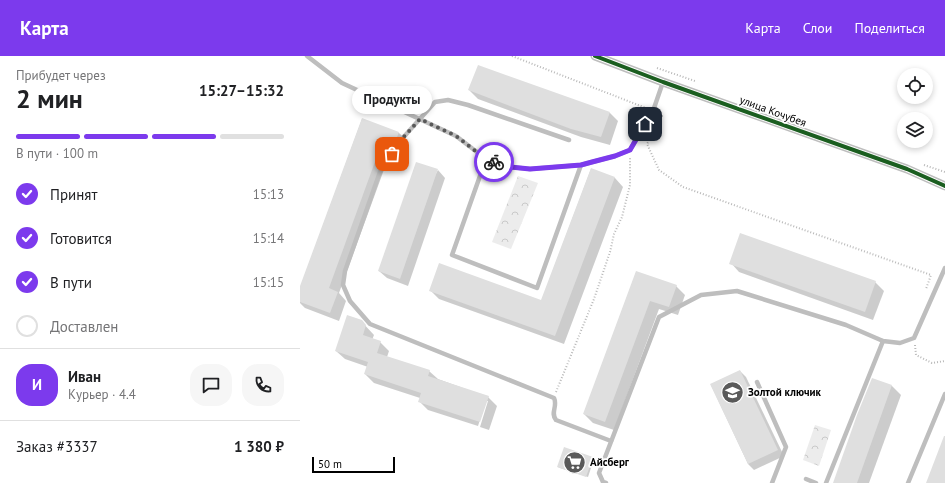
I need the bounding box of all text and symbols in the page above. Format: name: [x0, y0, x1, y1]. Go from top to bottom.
text: Карта: [20, 16, 69, 40]
text: Карта: [745, 19, 781, 37]
text: Слои: [803, 19, 832, 37]
text: Поделиться: [854, 19, 925, 37]
text: Прибудет через: [16, 67, 106, 84]
map controls: [897, 68, 933, 148]
button: locate: [897, 68, 933, 104]
text: 15:27–15:32: [199, 81, 284, 100]
text: 2 мин: [16, 82, 83, 115]
callout: Продукты: [352, 86, 432, 114]
text: Продукты: [364, 91, 420, 108]
street label: улица Кочубея: [738, 92, 808, 130]
pin: [628, 107, 662, 141]
button: layers: [897, 112, 933, 148]
icon: home: [634, 113, 656, 135]
pin: [375, 137, 409, 171]
courier: [474, 142, 514, 182]
icon: bag: [381, 143, 403, 165]
text: В пути · 100 m: [16, 145, 98, 162]
icon: bike: [483, 151, 505, 173]
icon: check: [16, 183, 38, 205]
text: Принят: [50, 185, 97, 204]
text: 15:13: [253, 186, 284, 203]
icon: check: [16, 227, 38, 249]
text: Готовится: [50, 229, 112, 248]
text: 15:14: [253, 230, 284, 247]
icon: check: [16, 271, 38, 293]
text: В пути: [50, 273, 92, 292]
text: 15:15: [253, 274, 284, 291]
text: Доставлен: [50, 317, 118, 336]
button: chat: [190, 364, 232, 406]
button: phone: [242, 364, 284, 406]
text: Иван: [68, 367, 101, 386]
text: И: [32, 375, 42, 394]
school or university icon: Золтой ключик: [719, 379, 745, 405]
place label: Золтой ключик: [748, 385, 822, 399]
text: Курьер · 4.4: [68, 386, 136, 403]
text: Заказ #3337: [16, 437, 98, 456]
text: 1 380 ₽: [234, 437, 284, 456]
supermarket icon: Айсберг: [562, 449, 588, 475]
scale bar: [312, 455, 395, 474]
place label: Айсберг: [590, 455, 630, 469]
text: 50 m: [318, 457, 342, 471]

